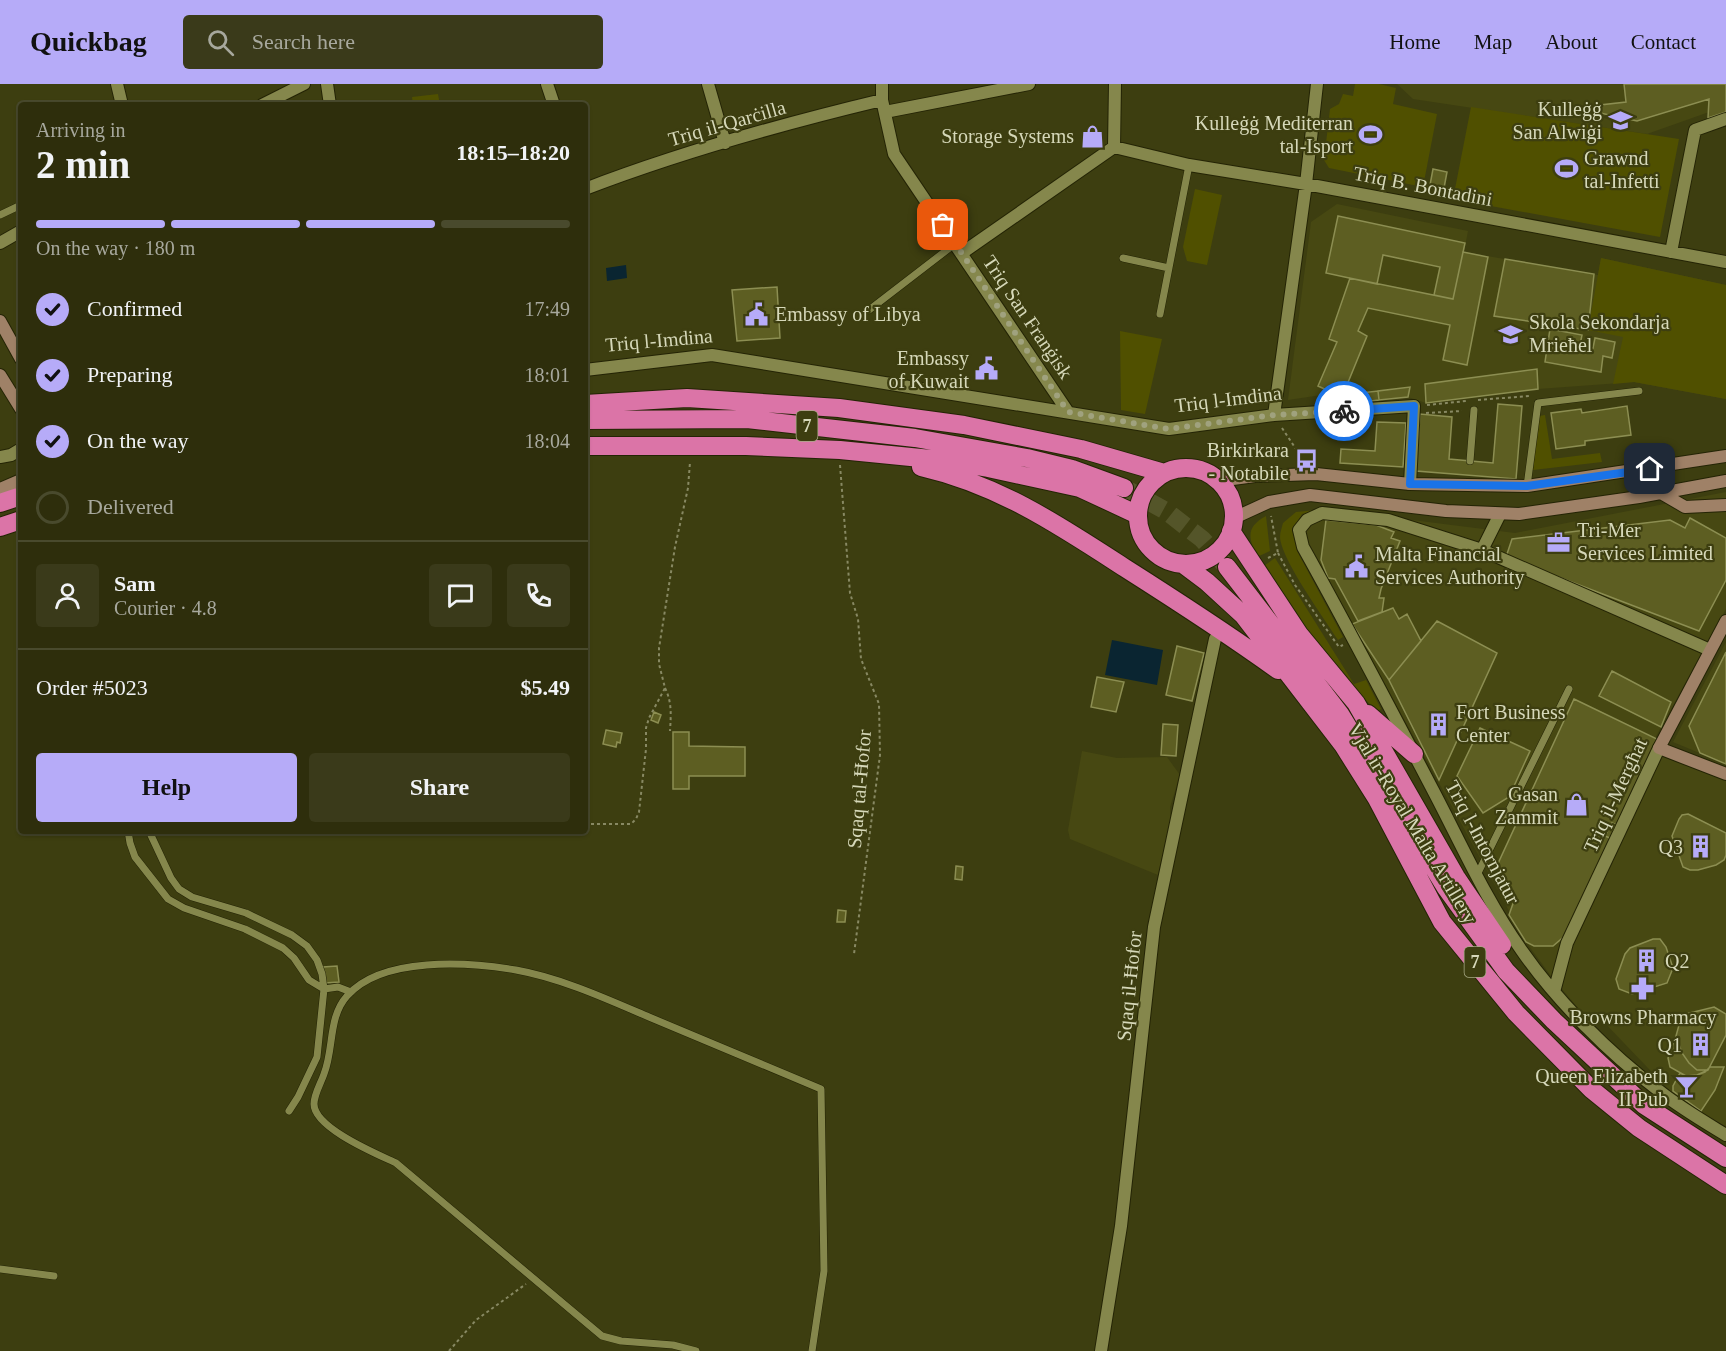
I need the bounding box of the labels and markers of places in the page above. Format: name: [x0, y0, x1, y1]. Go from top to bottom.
place label: Kulleġġ San Alwiġi: [1513, 98, 1602, 144]
school or university icon: Kulleġġ San Alwiġi: [1607, 107, 1633, 133]
place label: Kulleġġ Mediterran tal-Isport: [1195, 112, 1353, 158]
sports icon: Kulleġġ Mediterran tal-Isport: [1358, 121, 1384, 147]
shop icon: Storage Systems: [1079, 123, 1105, 149]
place label: Storage Systems: [941, 125, 1074, 148]
place label: Grawnd tal-Infetti: [1584, 147, 1660, 192]
sports icon: Grawnd tal-Infetti: [1553, 156, 1579, 182]
pin: [917, 199, 968, 250]
public building icon: Embassy of Libya: [744, 301, 770, 327]
place label: Embassy of Libya: [775, 303, 921, 326]
place label: Skola Sekondarja Mrieħel: [1529, 311, 1670, 356]
school or university icon: Skola Sekondarja Mrieħel: [1498, 321, 1524, 347]
place label: Embassy of Kuwait: [888, 347, 969, 392]
public building icon: Embassy of Kuwait: [974, 356, 1000, 382]
place label: Birkirkara - Notabile: [1207, 439, 1289, 484]
pin: [1624, 443, 1675, 494]
bus stop icon: Birkirkara - Notabile: [1294, 448, 1320, 474]
place label: Tri-Mer Services Limited: [1577, 519, 1713, 564]
office icon: Tri-Mer Services Limited: [1546, 529, 1572, 555]
place label: Malta Financial Services Authority: [1375, 543, 1524, 589]
public building icon: Malta Financial Services Authority: [1344, 553, 1370, 579]
place label: Fort Business Center: [1456, 701, 1566, 746]
building icon: Fort Business Center: [1425, 711, 1451, 737]
place label: Gasan Zammit: [1495, 783, 1558, 828]
shop icon: Gasan Zammit: [1563, 792, 1589, 818]
building icon: Q3: [1688, 834, 1714, 860]
place label: Q3: [1659, 836, 1683, 858]
building icon: Q2: [1634, 948, 1660, 974]
place label: Q2: [1665, 950, 1689, 972]
pharmacy icon: Browns Pharmacy: [1630, 976, 1656, 1002]
place label: Browns Pharmacy: [1569, 1006, 1717, 1029]
building icon: Q1: [1687, 1032, 1713, 1058]
place label: Q1: [1658, 1034, 1682, 1056]
place label: Queen Elizabeth II Pub: [1535, 1065, 1668, 1110]
bar icon: Queen Elizabeth II Pub: [1673, 1074, 1699, 1100]

